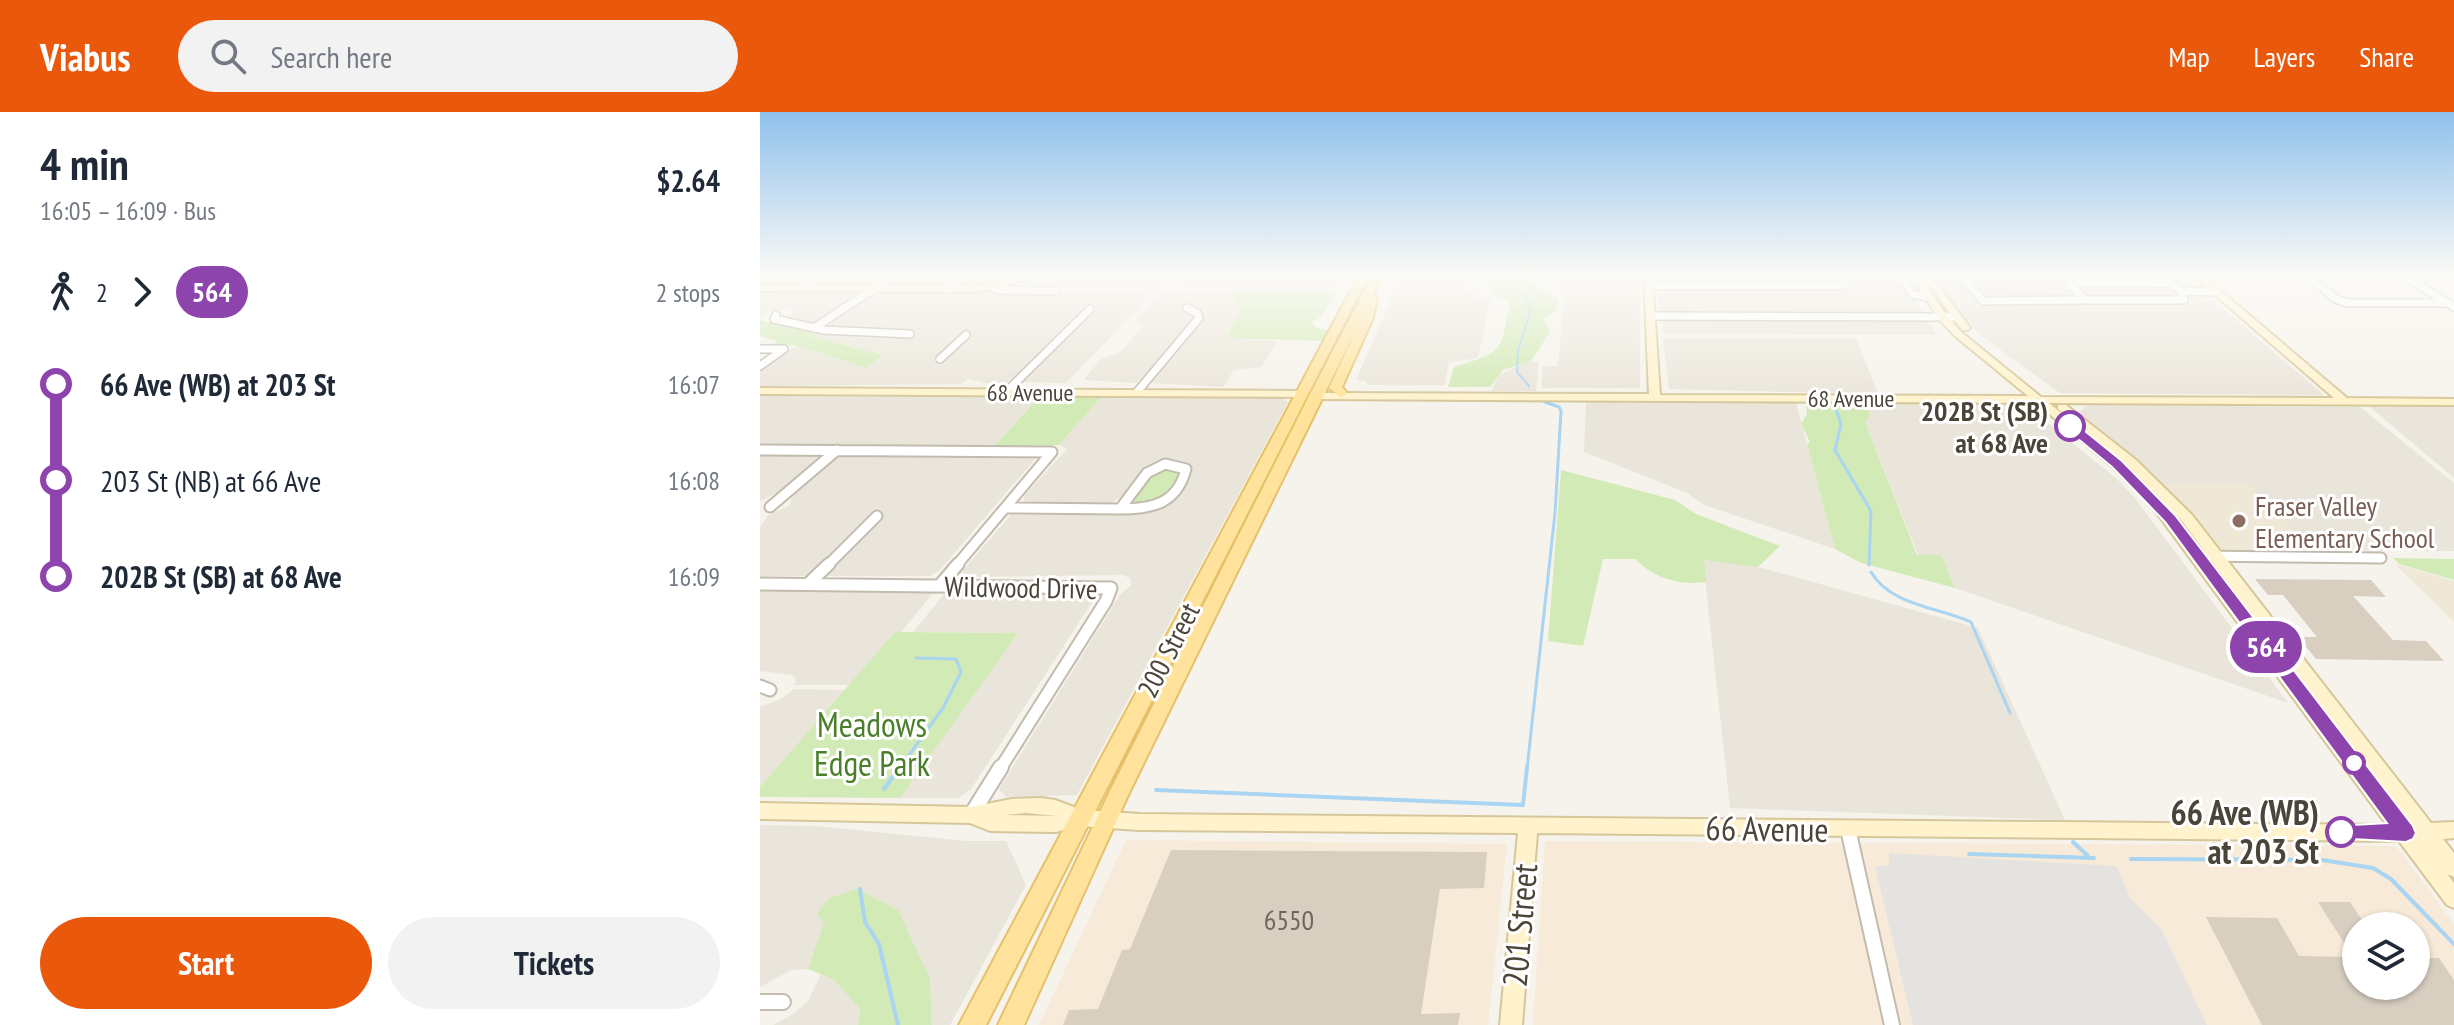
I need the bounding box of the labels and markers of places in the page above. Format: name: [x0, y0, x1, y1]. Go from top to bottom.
place label: 202B St (SB) at 68 Ave: [1921, 392, 2048, 461]
marker: 202B St (SB) at 68 Ave: [2055, 411, 2085, 441]
place label: Fraser Valley Elementary School: [2255, 487, 2435, 556]
marker: Fraser Valley Elementary School: [2230, 512, 2248, 530]
unlabelled marker: [2343, 752, 2365, 774]
place label: 66 Ave (WB) at 203 St: [2170, 790, 2319, 873]
marker: 66 Ave (WB) at 203 St: [2326, 817, 2356, 847]

